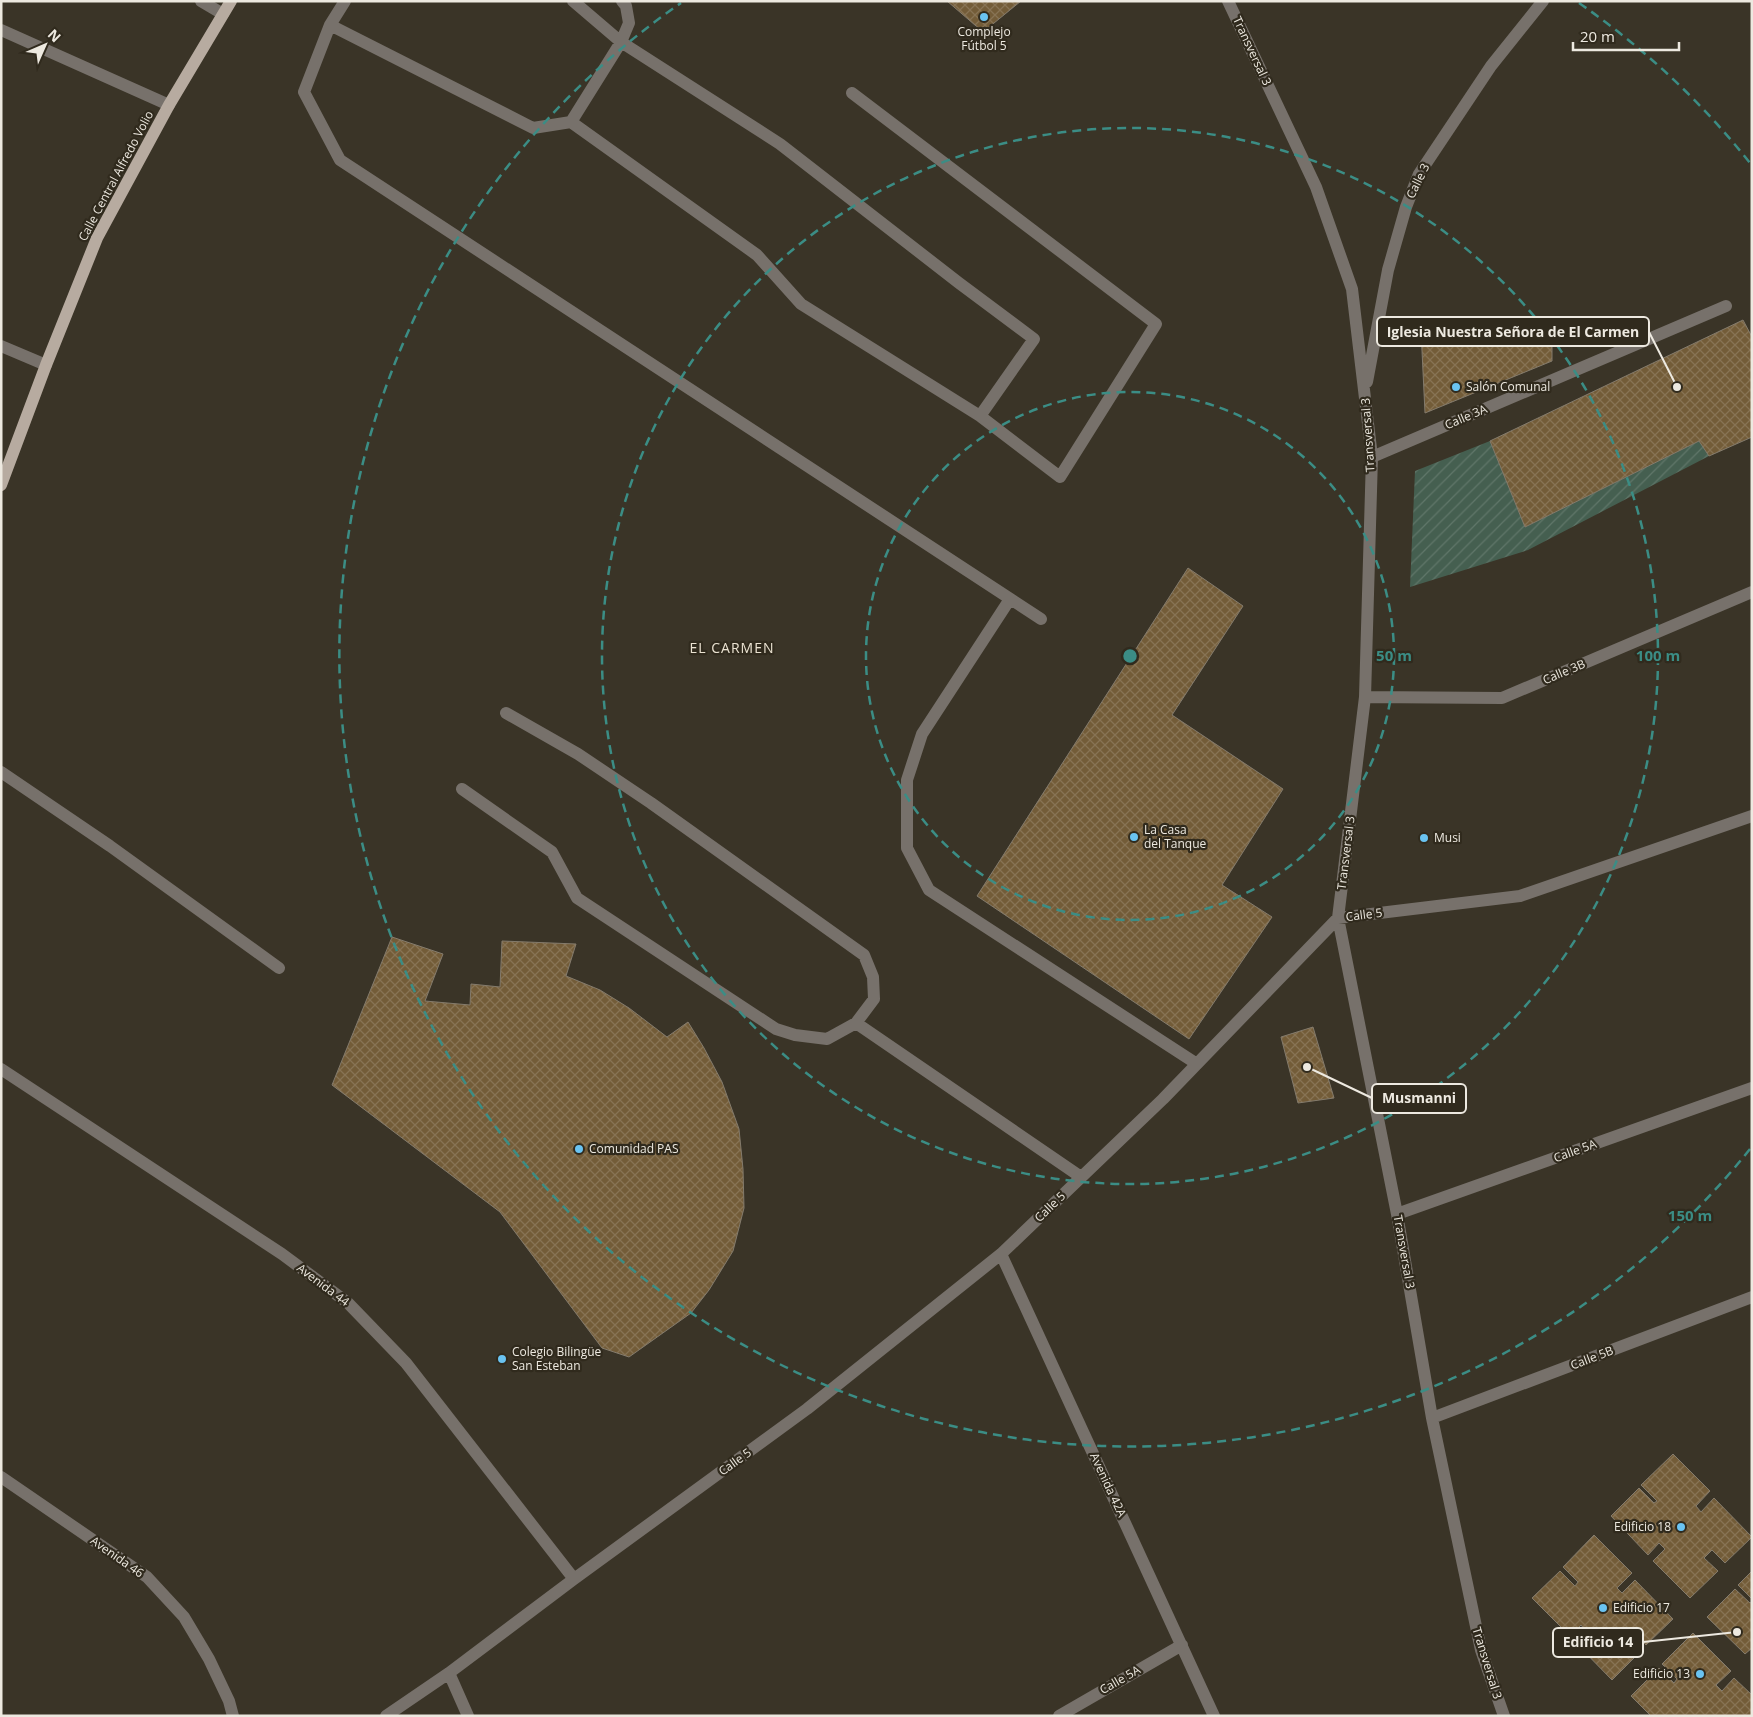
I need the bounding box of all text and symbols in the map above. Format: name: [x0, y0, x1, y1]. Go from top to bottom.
marker: Complejo Fútbol 5: [978, 11, 990, 23]
street label: Transversal 3: [1229, 14, 1276, 88]
north arrow: [20, 20, 70, 70]
scale bar: [1573, 20, 1679, 52]
place label: Complejo Fútbol 5: [957, 23, 1011, 54]
text: N: [44, 25, 65, 46]
text: 20 m: [1580, 26, 1615, 46]
street label: Calle Central Alfredo Volio: [74, 108, 157, 244]
street label: Calle 3: [1402, 160, 1433, 201]
callout: Iglesia Nuestra Señora de El Carmen: [1377, 317, 1649, 346]
text: Iglesia Nuestra Señora de El Carmen: [1387, 322, 1639, 341]
place label: Salón Comunal: [1466, 378, 1550, 395]
marker: Salón Comunal: [1450, 381, 1462, 393]
street label: Transversal 3: [1356, 397, 1379, 473]
street label: Calle 3A: [1442, 400, 1490, 433]
district label: EL CARMEN: [690, 638, 774, 657]
text: 50 m: [1376, 645, 1412, 665]
text: 100 m: [1636, 645, 1680, 665]
centre of rings: [1121, 647, 1139, 665]
street label: Calle 3B: [1540, 655, 1588, 688]
street label: Transversal 3: [1333, 815, 1358, 891]
place label: La Casa del Tanque: [1144, 821, 1207, 852]
place label: Musi: [1434, 829, 1461, 846]
marker: La Casa del Tanque: [1128, 831, 1140, 843]
marker: Musi: [1418, 832, 1430, 844]
street label: Calle 5: [1345, 904, 1383, 925]
callout: Musmanni: [1372, 1084, 1466, 1113]
text: Musmanni: [1382, 1088, 1456, 1107]
street label: Calle 5A: [1551, 1135, 1599, 1166]
place label: Comunidad PAS: [589, 1140, 679, 1157]
marker: Comunidad PAS: [573, 1143, 585, 1155]
street label: Calle 5: [1030, 1188, 1069, 1226]
text: 150 m: [1668, 1205, 1712, 1225]
street label: Transversal 3: [1390, 1214, 1419, 1290]
street label: Avenida 44: [294, 1259, 353, 1310]
street label: Calle 5B: [1568, 1341, 1616, 1373]
place label: Colegio Bilingüe San Esteban: [512, 1343, 602, 1374]
marker: Colegio Bilingüe San Esteban: [496, 1353, 508, 1365]
street label: Calle 5: [715, 1444, 755, 1479]
street label: Avenida 42A: [1086, 1450, 1131, 1520]
place label: Edificio 18: [1614, 1518, 1671, 1535]
marker: Edificio 18: [1675, 1521, 1687, 1533]
street label: Avenida 46: [87, 1532, 147, 1581]
place label: Edificio 17: [1613, 1599, 1670, 1616]
marker: Edificio 17: [1597, 1602, 1609, 1614]
street label: Transversal 3: [1468, 1625, 1507, 1701]
callout: Edificio 14: [1553, 1628, 1643, 1657]
text: Edificio 14: [1563, 1632, 1633, 1651]
street label: Calle 5A: [1096, 1661, 1144, 1698]
place label: Edificio 13: [1633, 1665, 1690, 1682]
marker: Edificio 13: [1694, 1668, 1706, 1680]

